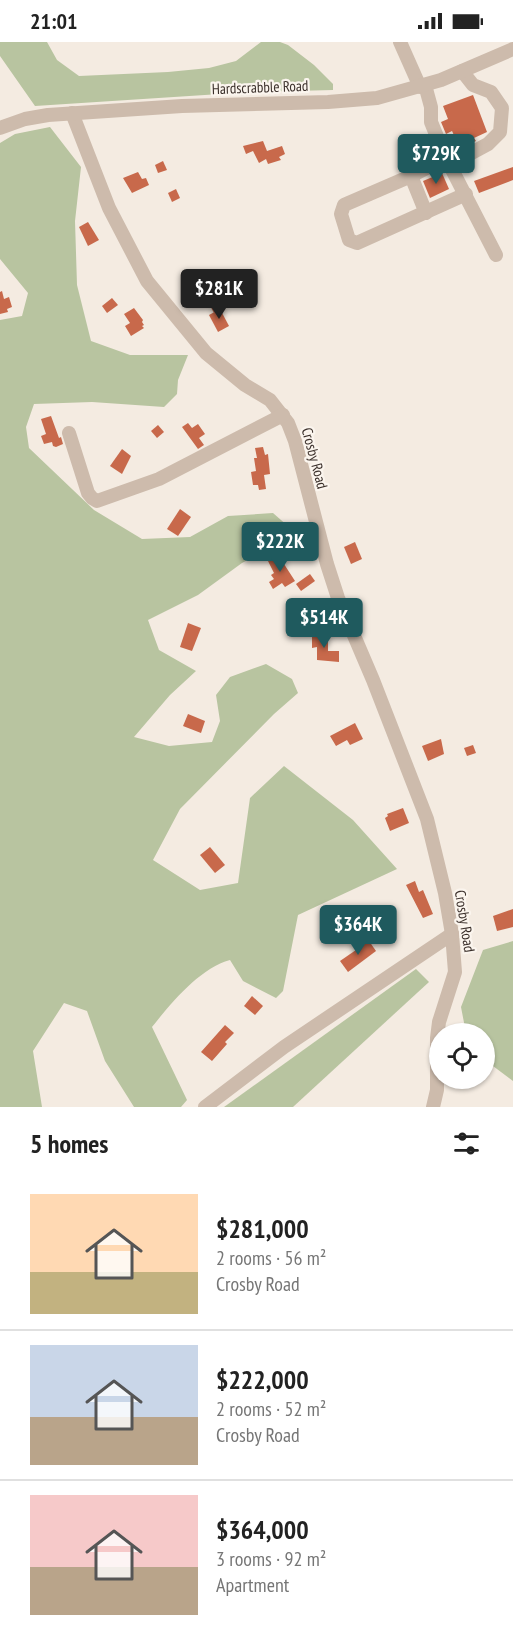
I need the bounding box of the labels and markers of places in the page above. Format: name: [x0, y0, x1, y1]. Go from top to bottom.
pin: $729K: [394, 134, 478, 185]
pin: $281K: [177, 269, 261, 320]
pin: $222K: [238, 522, 322, 573]
pin: $514K: [282, 598, 366, 649]
pin: $364K: [316, 905, 400, 956]

